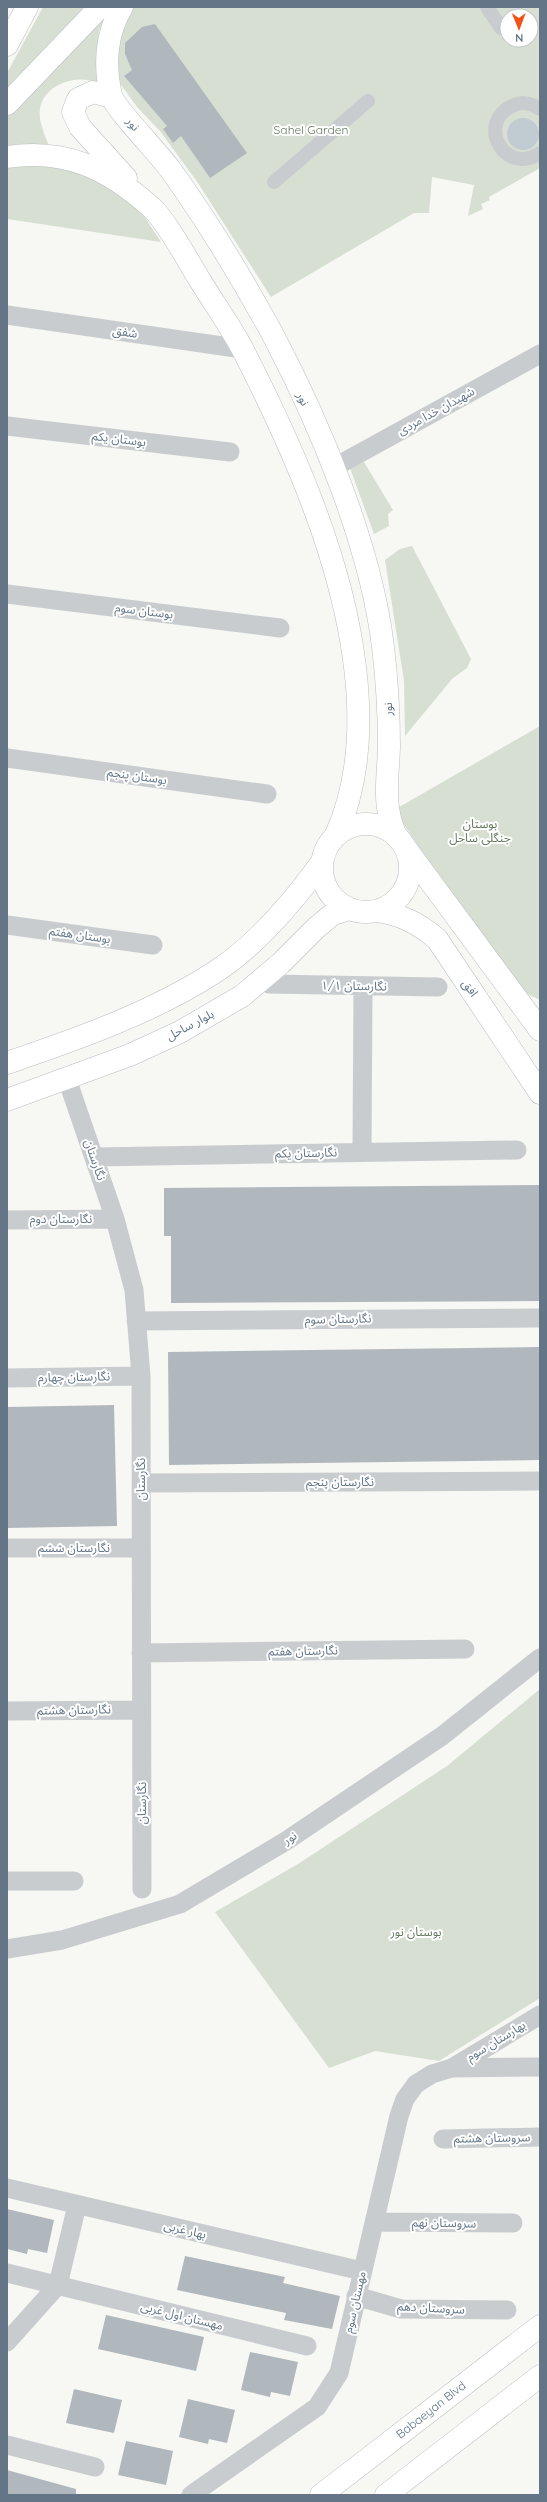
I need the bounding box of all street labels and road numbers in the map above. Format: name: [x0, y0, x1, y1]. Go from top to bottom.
street label: نور: [123, 113, 143, 134]
street label: شفق: [111, 322, 139, 342]
street label: شهیدان خدا مردی: [395, 383, 477, 438]
street label: نور: [293, 389, 313, 408]
street label: بوستان یکم: [91, 428, 147, 451]
street label: بوستان سوم: [114, 599, 174, 624]
street label: نور: [380, 702, 395, 717]
street label: بوستان پنجم: [106, 764, 168, 789]
street label: بوستان هفتم: [48, 923, 112, 948]
street label: افق: [458, 976, 482, 1000]
street label: نگارستان ۱/۱: [321, 977, 387, 994]
street label: بلوار ساحل: [163, 1006, 216, 1043]
street label: نگارستان: [81, 1137, 109, 1182]
street label: نگارستان یکم: [275, 1144, 337, 1163]
street label: نگارستان دوم: [30, 1211, 92, 1228]
street label: نگارستان سوم: [305, 1310, 371, 1329]
street label: نگارستان چهارم: [38, 1368, 110, 1387]
street label: نگارستان: [133, 1458, 148, 1500]
street label: نگارستان پنجم: [306, 1474, 374, 1491]
street label: نگارستان ششم: [38, 1540, 110, 1557]
street label: نگارستان هفتم: [268, 1642, 338, 1661]
street label: نگارستان هشتم: [37, 1701, 111, 1720]
street label: نگارستان: [134, 1782, 149, 1824]
street label: نور: [279, 1828, 299, 1848]
street label: بهارستان سوم: [463, 2017, 529, 2066]
street label: سروستان هشتم: [454, 2129, 531, 2148]
street label: سروستان نهم: [412, 2214, 476, 2233]
street label: بهار غربی: [162, 2217, 208, 2242]
street label: مهستان سوم: [340, 2270, 371, 2335]
street label: مهستان اول غربی: [139, 2298, 225, 2333]
street label: سروستان دهم: [397, 2298, 465, 2319]
street label: Babaeyan Blvd: [393, 2378, 469, 2442]

